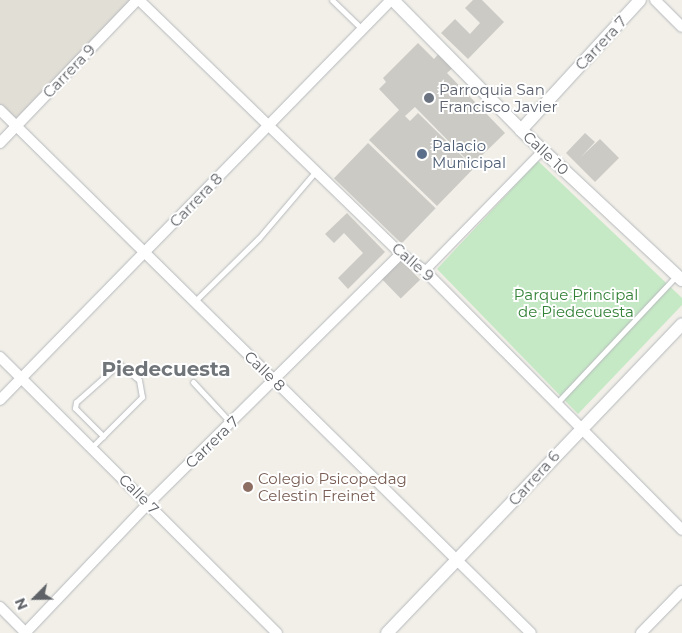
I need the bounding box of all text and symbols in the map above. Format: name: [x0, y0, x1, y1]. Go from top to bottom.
street label: Carrera 7: [572, 12, 630, 74]
street label: Carrera 9: [39, 40, 99, 102]
place label: Parroquia San Francisco Javier: [439, 80, 558, 115]
marker: Parroquia San Francisco Javier: [423, 92, 435, 104]
street label: Calle 10: [519, 127, 573, 179]
place label: Palacio Municipal: [432, 136, 506, 171]
marker: Palacio Municipal: [416, 148, 428, 160]
street label: Carrera 8: [166, 169, 226, 231]
street label: Calle 9: [388, 239, 438, 285]
park label: Parque Principal de Piedecuesta: [514, 285, 638, 320]
street label: Calle 8: [241, 347, 289, 395]
district label: Piedecuesta: [101, 357, 231, 381]
street label: Carrera 7: [182, 412, 242, 472]
street label: Carrera 6: [505, 447, 563, 509]
place label: Colegio Psicopedag Celestin Freinet: [258, 469, 407, 504]
street label: Calle 7: [115, 470, 163, 518]
marker: Colegio Psicopedag Celestin Freinet: [242, 481, 254, 493]
north arrow: [10, 573, 60, 623]
text: N: [11, 595, 32, 613]

